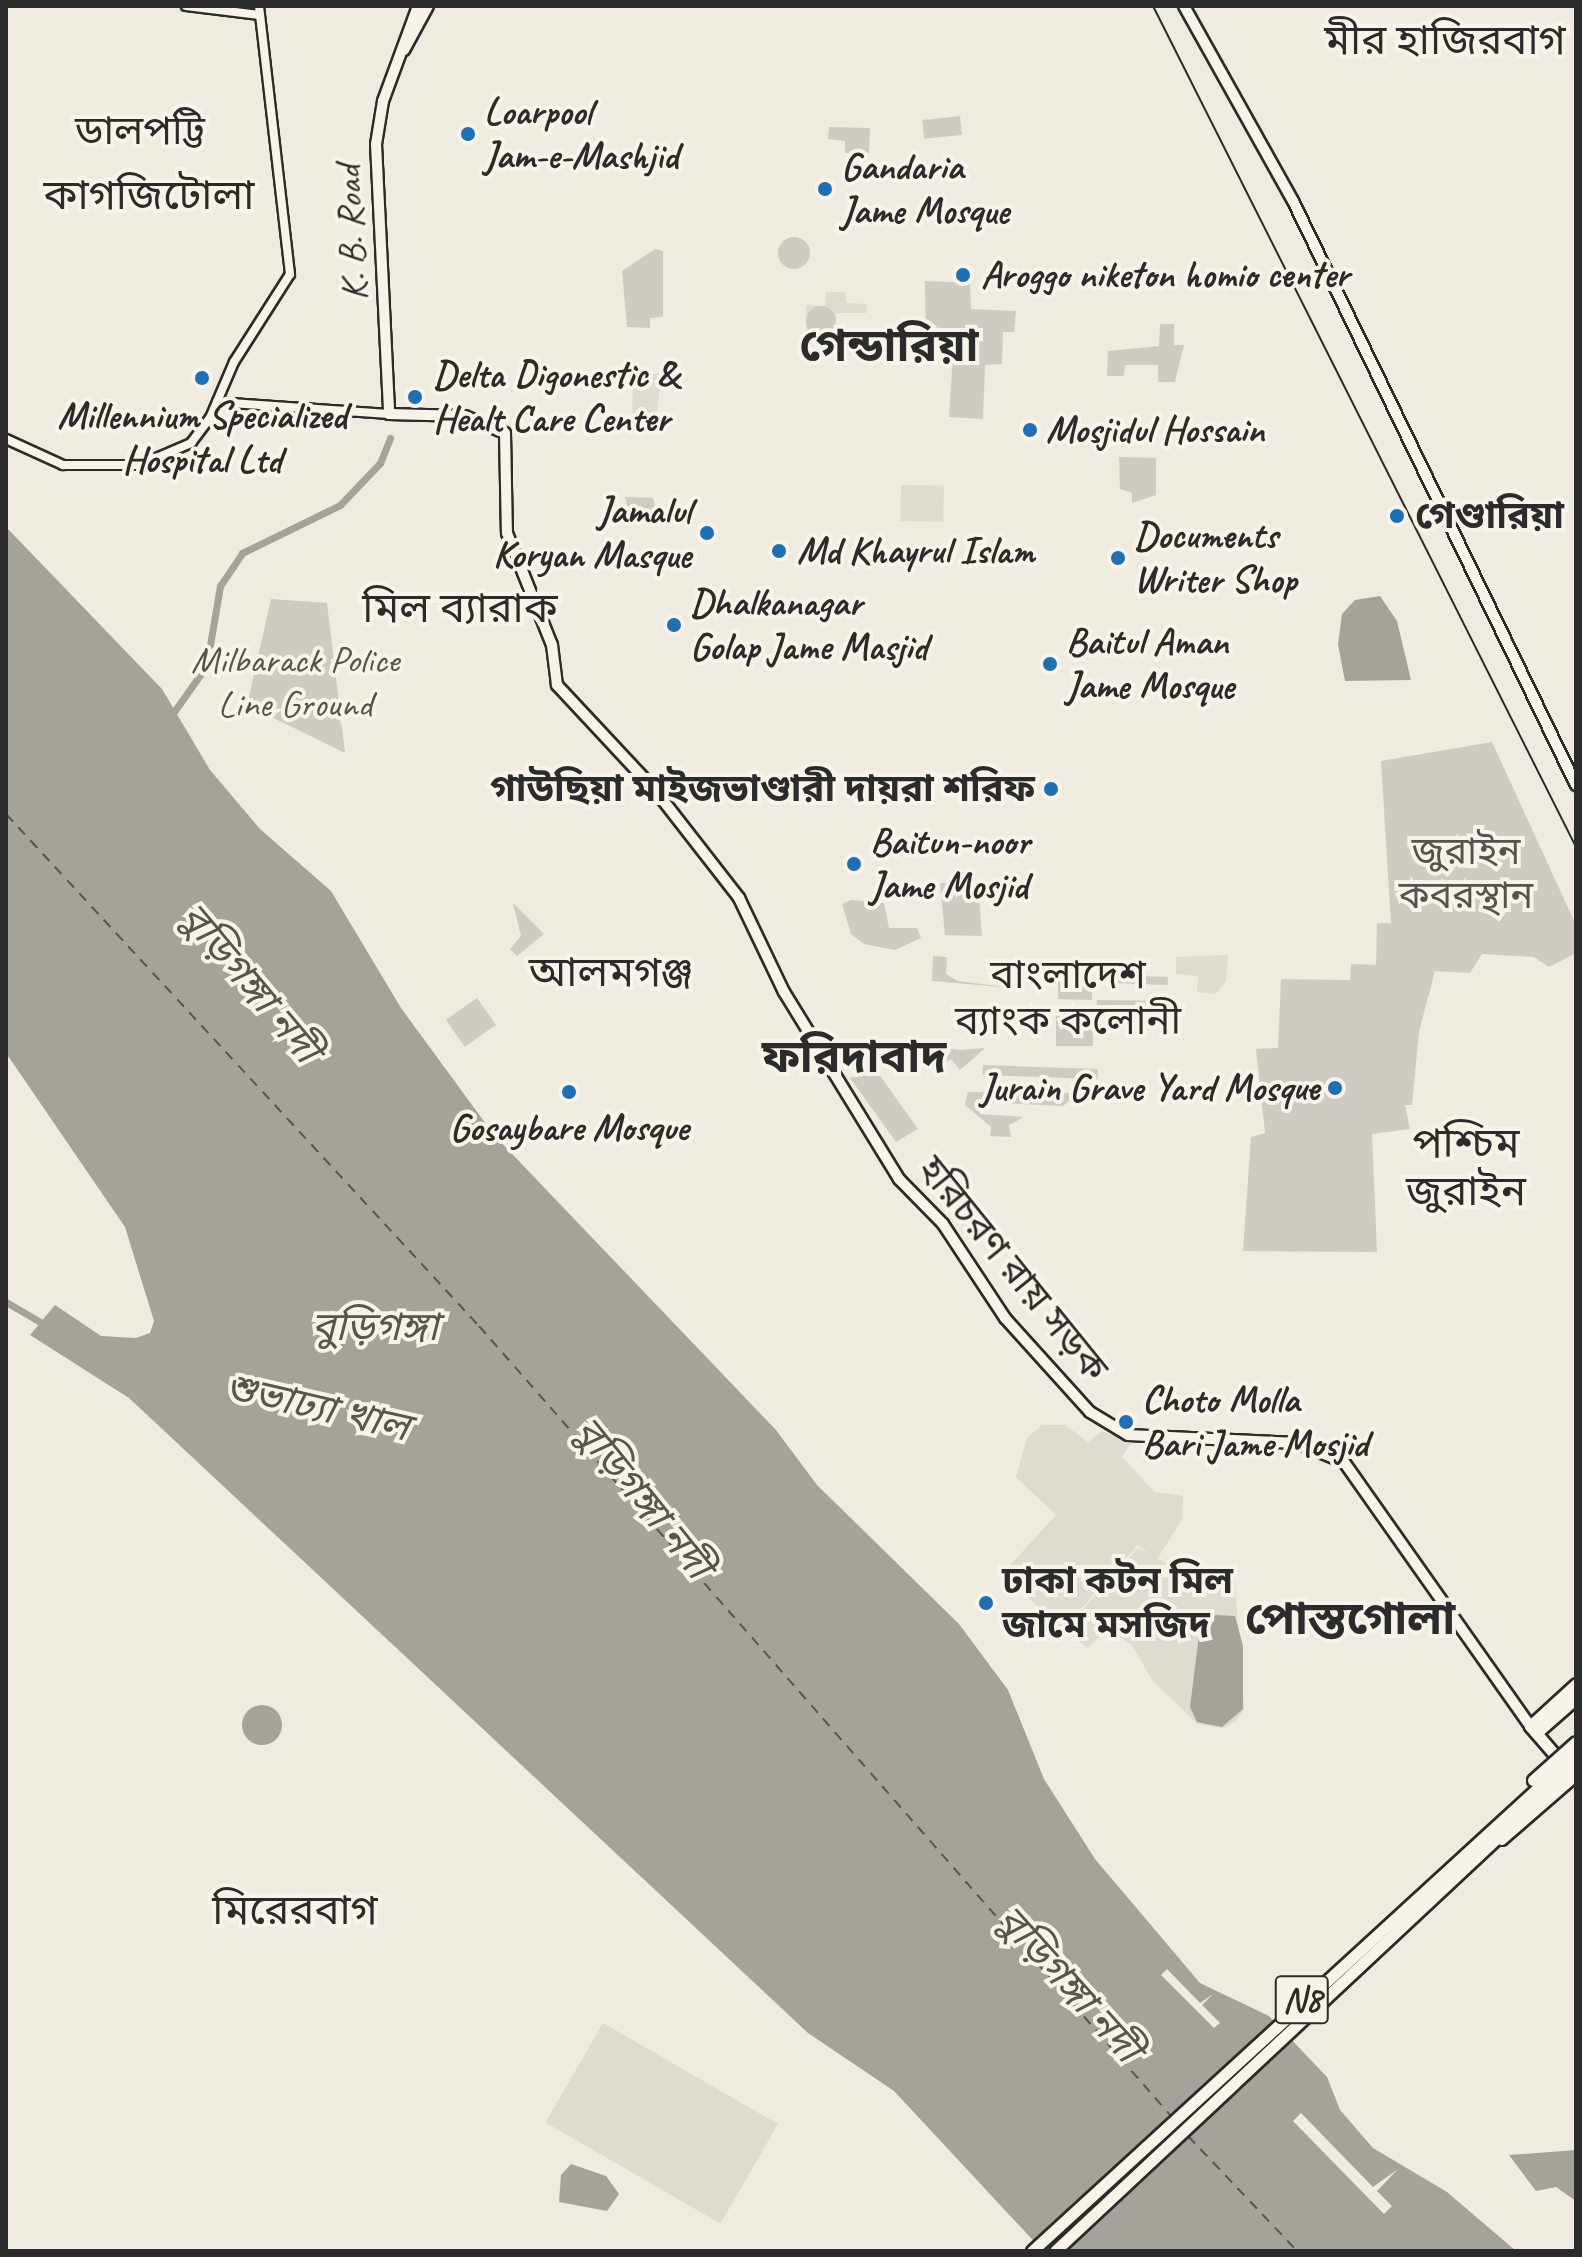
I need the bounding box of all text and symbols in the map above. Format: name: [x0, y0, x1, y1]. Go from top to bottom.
district label: মীর হাজিরবাগ: [1324, 16, 1566, 66]
place label: Loarpool Jam-e-Mashjid: [484, 89, 678, 178]
district label: ডালপট্টি: [75, 107, 205, 155]
marker: Loarpool Jam-e-Mashjid: [459, 125, 477, 143]
place label: Gandaria Jame Mosque: [841, 144, 1009, 234]
street label: K. B. Road: [325, 164, 377, 302]
district label: কাগজিটোলা: [44, 171, 254, 221]
marker: Gandaria Jame Mosque: [816, 180, 834, 198]
place label: Aroggo niketon homio center: [981, 252, 1351, 298]
marker: Aroggo niketon homio center: [952, 264, 974, 286]
district label: গেন্ডারিয়া: [799, 318, 979, 374]
place label: Delta Digonestic & Healt Care Center: [433, 352, 679, 442]
marker: Millennium Specialized Hospital Ltd: [191, 367, 213, 389]
marker: Delta Digonestic & Healt Care Center: [404, 386, 426, 408]
place label: Millennium Specialized Hospital Ltd: [58, 393, 346, 482]
place label: Mosjidul Hossain: [1046, 407, 1264, 453]
marker: Mosjidul Hossain: [1021, 421, 1039, 439]
place label: Jamalul Koryan Masque: [492, 488, 691, 578]
place label: গেণ্ডারিয়া: [1415, 493, 1564, 539]
marker: গেণ্ডারিয়া: [1386, 505, 1408, 527]
place label: Documents Writer Shop: [1134, 513, 1296, 602]
marker: Jamalul Koryan Masque: [698, 524, 716, 542]
place label: Md Khayrul Islam: [797, 528, 1034, 574]
marker: Md Khayrul Islam: [768, 540, 790, 562]
marker: Documents Writer Shop: [1109, 549, 1127, 567]
place label: Dhalkanagar Golap Jame Masjid: [690, 580, 929, 670]
district label: মিল ব্যারাক: [362, 584, 558, 634]
marker: Dhalkanagar Golap Jame Masjid: [665, 616, 683, 634]
place label: Baitul Aman Jame Mosque: [1066, 619, 1234, 708]
park label: Milbarack Police Line Ground: [191, 637, 399, 726]
marker: Baitul Aman Jame Mosque: [1041, 655, 1059, 673]
place label: গাউছিয়া মাইজভাণ্ডারী দায়রা শরিফ: [490, 766, 1035, 812]
marker: গাউছিয়া মাইজভাণ্ডারী দায়রা শরিফ: [1042, 780, 1060, 798]
place label: Baitun-noor Jame Mosjid: [870, 819, 1029, 908]
park label: জুরাইন কবরস্থান: [1399, 829, 1533, 918]
marker: Baitun-noor Jame Mosjid: [845, 855, 863, 873]
water label: বুড়িগঙ্গা নদী: [169, 893, 331, 1073]
district label: আলমগঞ্জ: [529, 948, 693, 998]
district label: বাংলাদেশ ব্যাংক কলোনী: [955, 951, 1181, 1045]
district label: ফরিদাবাদ: [762, 1029, 946, 1085]
place label: Jurain Grave Yard Mosque: [979, 1065, 1319, 1111]
marker: Jurain Grave Yard Mosque: [1326, 1079, 1344, 1097]
marker: Gosaybare Mosque: [560, 1083, 578, 1101]
place label: Gosaybare Mosque: [450, 1105, 688, 1151]
district label: পশ্চিম জুরাইন: [1406, 1119, 1526, 1218]
street label: হরিচরণ রায় সড়ক: [908, 1147, 1118, 1391]
water label: বুড়িগঙ্গা: [312, 1303, 438, 1351]
water label: শুভাঢ্যা খাল: [220, 1362, 414, 1452]
place label: Choto Molla Bari Jame Mosjid: [1142, 1377, 1367, 1466]
water label: বুড়িগঙ্গা নদী: [563, 1408, 723, 1588]
marker: Choto Molla Bari Jame Mosjid: [1117, 1413, 1135, 1431]
place label: ঢাকা কটন মিল জামে মসজিদ: [1002, 1558, 1233, 1648]
district label: পোস্তগোলা: [1245, 1591, 1455, 1647]
marker: ঢাকা কটন মিল জামে মসজিদ: [977, 1594, 995, 1612]
district label: মিরেরবাগ: [212, 1886, 378, 1936]
water label: বুড়িগঙ্গা নদী: [986, 1896, 1152, 2072]
road number: N8: [1274, 1968, 1330, 2032]

